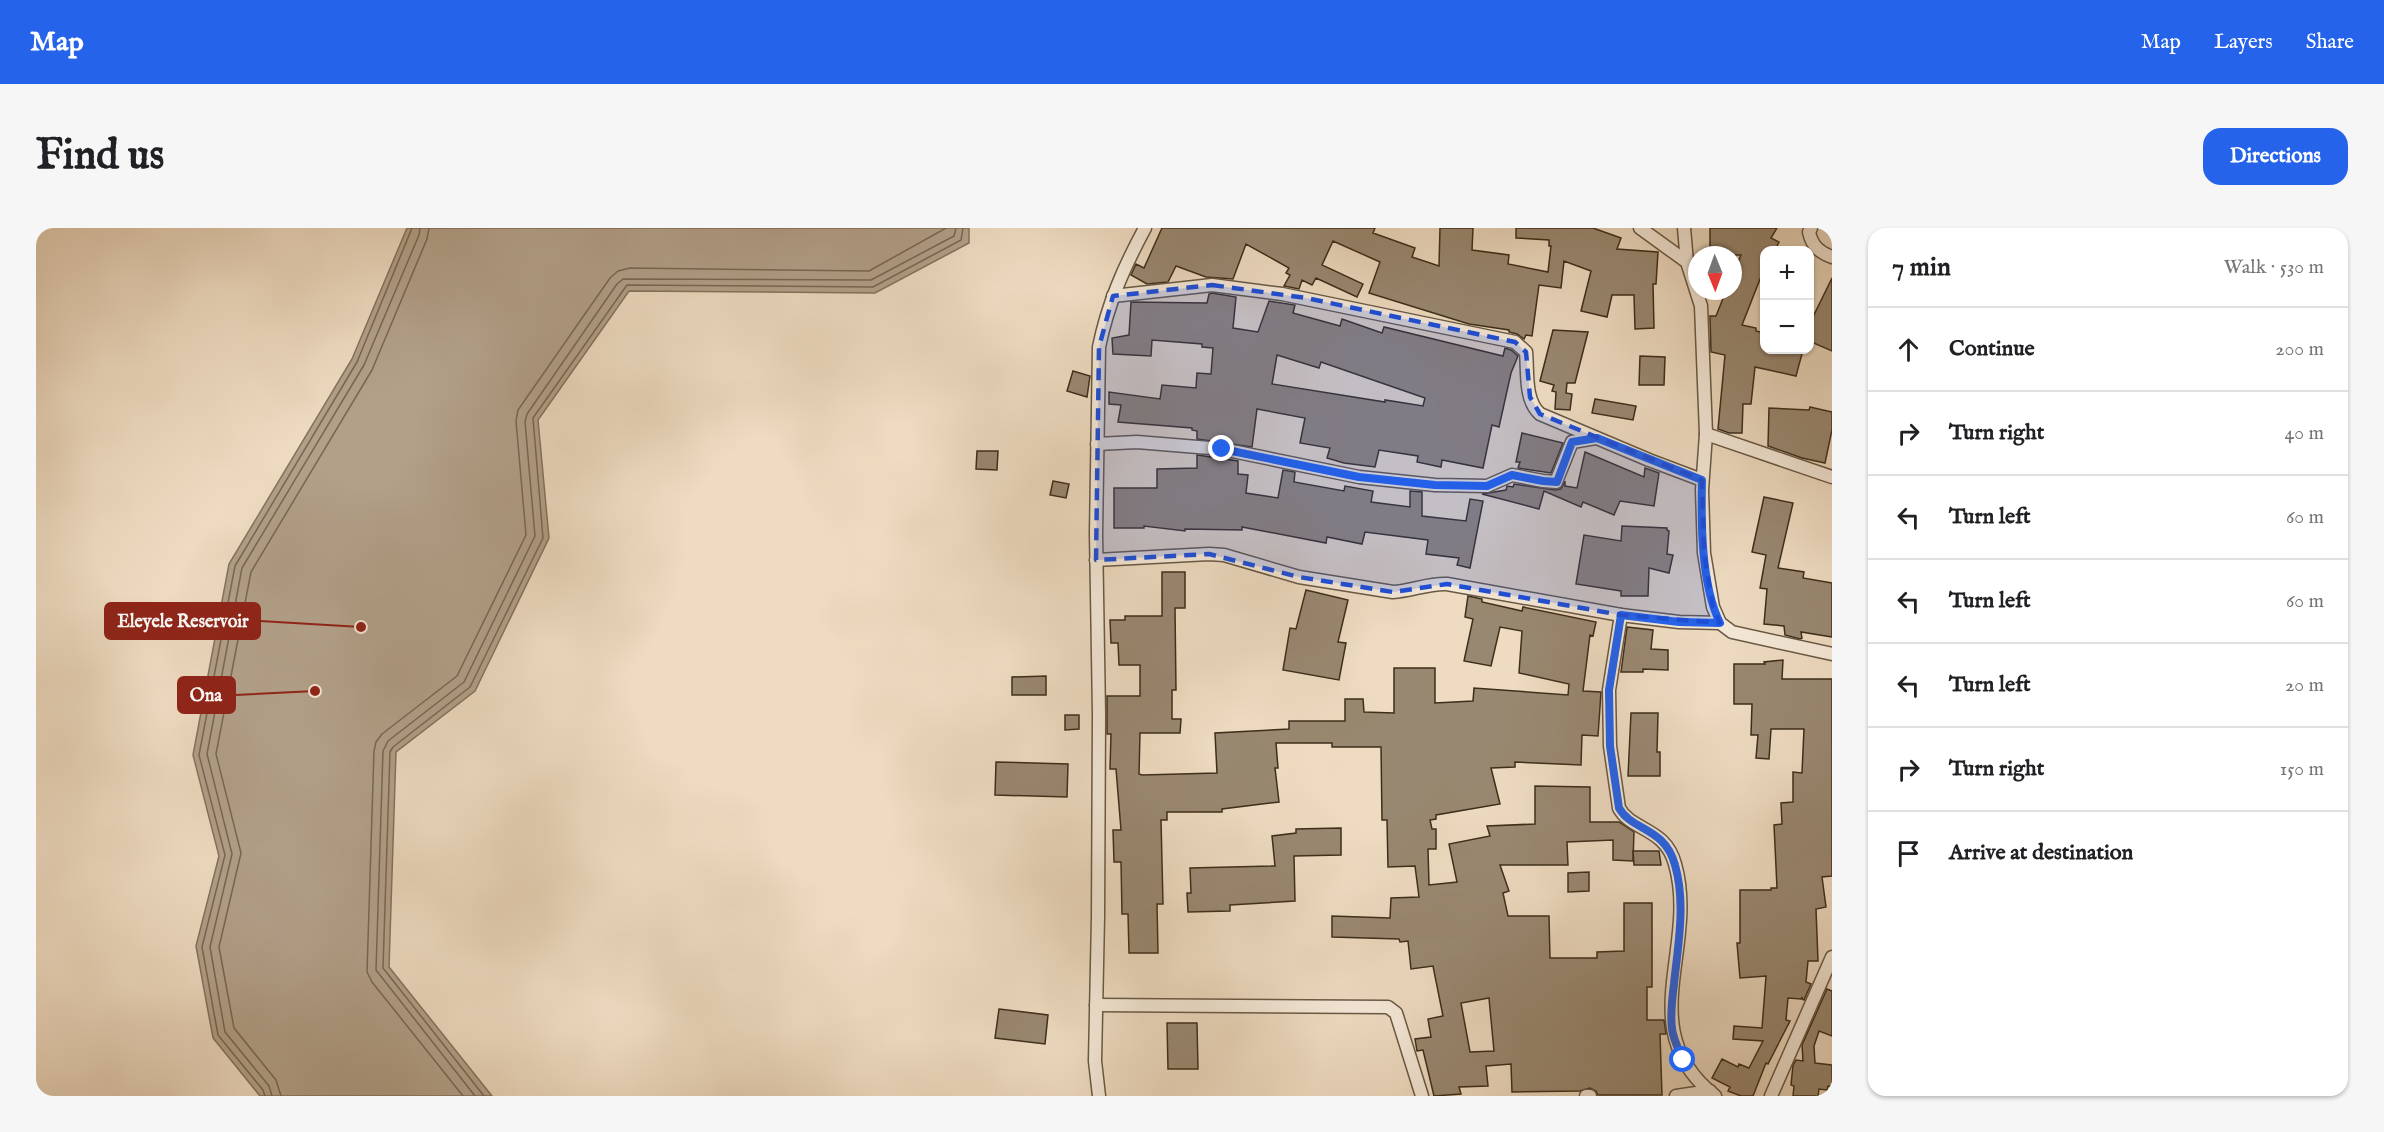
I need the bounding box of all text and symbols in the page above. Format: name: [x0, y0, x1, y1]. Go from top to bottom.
text: Map: [30, 25, 84, 60]
text: Map: [2141, 29, 2181, 56]
text: Layers: [2214, 29, 2273, 56]
text: Share: [2306, 29, 2354, 56]
button: Directions: [2203, 128, 2348, 185]
text: Find us: [36, 130, 164, 183]
north arrow: [1688, 246, 1742, 300]
map controls: [1760, 246, 1814, 354]
button: +: [1760, 246, 1814, 300]
text: 7 min: [1892, 251, 1951, 284]
text: Walk · 530 m: [2224, 255, 2324, 280]
button: −: [1760, 300, 1814, 354]
icon: ahead: [1892, 333, 1925, 366]
text: Continue: [1949, 335, 2035, 363]
text: 200 m: [2275, 337, 2324, 362]
icon: right: [1892, 417, 1925, 450]
text: Turn right: [1949, 419, 2044, 447]
text: 40 m: [2285, 421, 2324, 446]
route end: [1208, 435, 1234, 461]
icon: left: [1892, 501, 1925, 534]
text: Turn left: [1949, 503, 2031, 531]
text: 60 m: [2286, 505, 2324, 530]
icon: left: [1892, 585, 1925, 618]
text: Turn left: [1949, 587, 2031, 615]
text: 60 m: [2286, 589, 2324, 614]
callout: Eleyele Reservoir: [105, 603, 260, 639]
text: Eleyele Reservoir: [117, 611, 249, 634]
icon: left: [1892, 669, 1925, 702]
text: Turn left: [1949, 671, 2031, 699]
text: 20 m: [2285, 673, 2324, 698]
callout: Ona: [178, 677, 235, 713]
text: Ona: [190, 685, 223, 708]
icon: right: [1892, 753, 1925, 786]
text: Turn right: [1949, 755, 2044, 783]
text: 150 m: [2280, 757, 2324, 782]
icon: arrive: [1892, 837, 1925, 870]
text: Arrive at destination: [1949, 839, 2133, 867]
route start: [1669, 1046, 1695, 1072]

